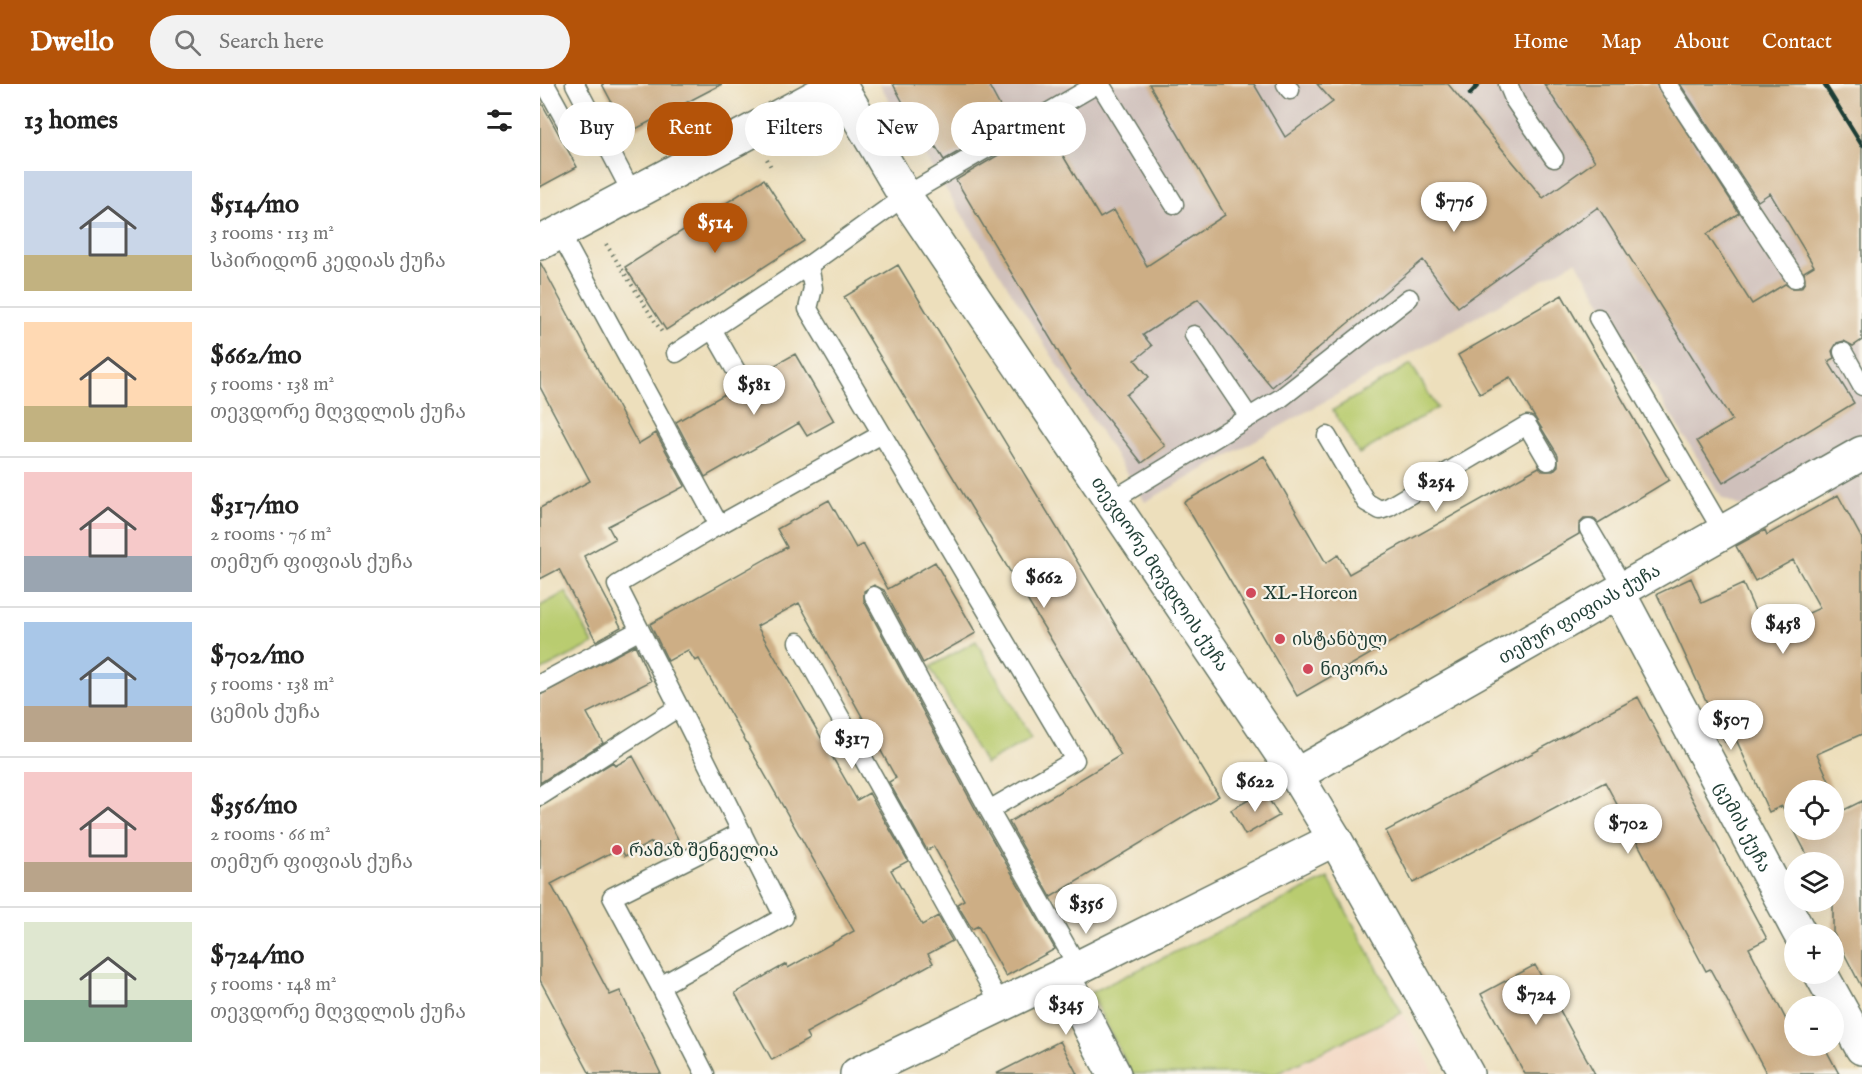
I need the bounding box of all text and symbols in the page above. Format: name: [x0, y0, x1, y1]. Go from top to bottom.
search box: [150, 15, 570, 69]
text: Dwello: [30, 25, 114, 60]
icon: search: [171, 26, 204, 59]
text: Search here: [219, 28, 324, 56]
text: Home: [1513, 29, 1568, 56]
text: Map: [1601, 29, 1641, 56]
text: About: [1674, 29, 1729, 56]
text: Contact: [1762, 29, 1832, 56]
chip: Buy: [558, 102, 635, 156]
chip: Rent: [647, 102, 733, 156]
chip: Filters: [745, 102, 844, 156]
chip: New: [856, 102, 939, 156]
chip: Apartment: [951, 102, 1086, 156]
text: 13 homes: [24, 104, 118, 137]
icon: filters: [483, 104, 516, 137]
pin: $776: [1418, 182, 1490, 233]
text: $514/mo: [210, 188, 299, 221]
text: $776: [1435, 189, 1473, 214]
icon: home: [72, 195, 144, 267]
pin: $514: [679, 203, 751, 254]
text: $514: [697, 210, 733, 235]
text: 3 rooms · 113 m²: [210, 221, 334, 246]
text: სპირიდონ კედიას ქუჩა: [210, 249, 446, 274]
text: $662/mo: [210, 339, 301, 372]
icon: home: [72, 346, 144, 418]
pin: $581: [718, 365, 790, 416]
text: 5 rooms · 138 m²: [210, 372, 334, 397]
text: $581: [737, 372, 771, 397]
text: თევდორე მღვდლის ქუჩა: [210, 400, 466, 425]
pin: $254: [1400, 462, 1472, 513]
text: $254: [1417, 469, 1455, 494]
street label: თევდორე მღვდლის ქუჩა: [1085, 473, 1233, 677]
text: $317/mo: [210, 489, 299, 522]
icon: home: [72, 496, 144, 568]
text: 2 rooms · 76 m²: [210, 522, 331, 547]
text: თემურ ფიფიას ქუჩა: [210, 550, 413, 575]
pin: $662: [1008, 558, 1080, 609]
street label: თემურ ფიფიას ქუჩა: [1495, 560, 1665, 670]
text: $662: [1025, 565, 1063, 590]
place label: XL-Horeon: [1263, 583, 1358, 606]
marker: XL-Horeon: [1244, 586, 1258, 600]
pin: $458: [1747, 604, 1819, 655]
text: $458: [1765, 611, 1801, 636]
place label: ისტანბულ: [1292, 629, 1387, 652]
marker: ისტანბულ: [1273, 632, 1287, 646]
text: $702/mo: [210, 639, 304, 672]
icon: home: [72, 646, 144, 718]
place label: ნიკორა: [1320, 659, 1388, 682]
marker: ნიკორა: [1301, 662, 1315, 676]
text: 5 rooms · 138 m²: [210, 672, 334, 697]
text: ცემის ქუჩა: [210, 700, 320, 725]
pin: $507: [1695, 700, 1767, 751]
text: $507: [1712, 707, 1750, 732]
pin: $317: [816, 719, 888, 770]
text: $317: [834, 726, 870, 751]
pin: $622: [1219, 762, 1291, 813]
text: $622: [1236, 769, 1274, 794]
street label: ცემის ქუჩა: [1708, 778, 1775, 877]
map controls: [1784, 780, 1844, 1056]
button: locate: [1784, 780, 1844, 840]
text: $356/mo: [210, 789, 297, 822]
icon: home: [72, 796, 144, 868]
pin: $702: [1592, 804, 1664, 855]
text: $702: [1608, 811, 1648, 836]
text: 2 rooms · 66 m²: [210, 822, 331, 847]
place label: რამაზ შენგელია: [629, 840, 779, 863]
marker: რამაზ შენგელია: [610, 843, 624, 857]
text: თემურ ფიფიას ქუჩა: [210, 850, 413, 875]
button: layers: [1784, 852, 1844, 912]
pin: $356: [1050, 884, 1122, 935]
text: $356: [1069, 891, 1103, 916]
button: +: [1784, 924, 1844, 984]
text: $724/mo: [210, 939, 304, 972]
icon: home: [72, 946, 144, 1018]
text: 5 rooms · 148 m²: [210, 972, 337, 997]
pin: $724: [1500, 975, 1572, 1026]
text: $724: [1516, 982, 1556, 1007]
pin: $345: [1030, 985, 1102, 1036]
text: $345: [1048, 992, 1084, 1017]
button: −: [1784, 996, 1844, 1056]
text: თევდორე მღვდლის ქუჩა: [210, 1000, 466, 1025]

